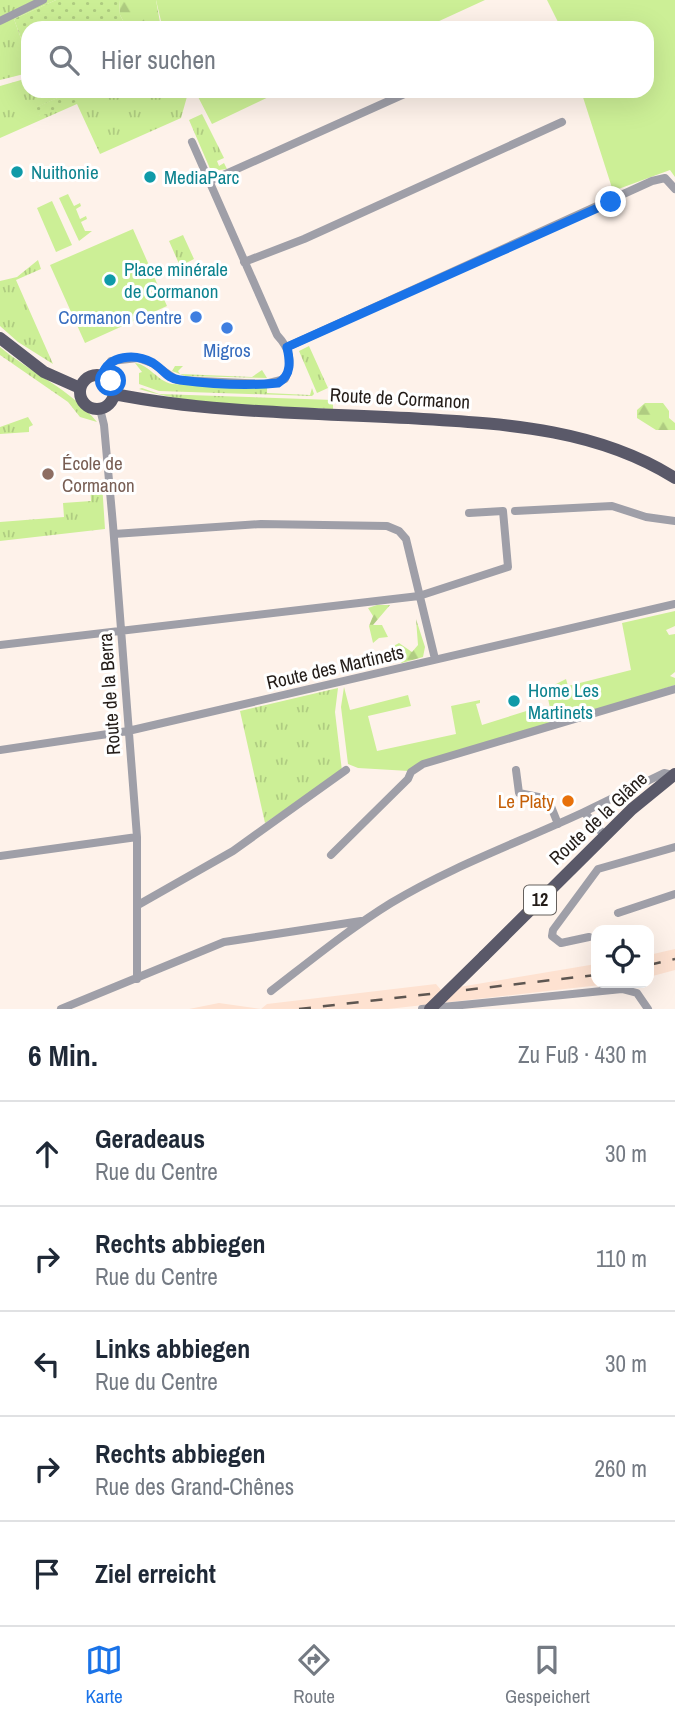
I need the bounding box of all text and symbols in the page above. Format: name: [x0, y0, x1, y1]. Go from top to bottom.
search box: [21, 21, 654, 98]
icon: search: [45, 41, 83, 79]
text: Hier suchen: [101, 42, 216, 77]
place label: Nuithonie: [31, 159, 99, 185]
marker: Nuithonie: [9, 164, 25, 180]
place label: MediaParc: [164, 164, 240, 190]
marker: MediaParc: [142, 169, 158, 185]
route end: [595, 186, 626, 217]
place label: Place minérale de Cormanon: [124, 256, 228, 304]
marker: Place minérale de Cormanon: [102, 272, 118, 288]
place label: Cormanon Centre: [58, 304, 182, 330]
marker: Cormanon Centre: [188, 309, 204, 325]
marker: Migros: [219, 320, 235, 336]
place label: Migros: [203, 337, 251, 363]
route start: [95, 365, 126, 396]
street label: Route de Cormanon: [329, 381, 471, 415]
place label: École de Cormanon: [62, 450, 135, 498]
marker: École de Cormanon: [40, 466, 56, 482]
street label: Route de la Berra: [92, 632, 126, 756]
street label: Route des Martinets: [264, 639, 406, 695]
place label: Home Les Martinets: [528, 677, 599, 725]
marker: Home Les Martinets: [506, 693, 522, 709]
street label: Route de la Glâne: [543, 766, 653, 870]
place label: Le Platy: [498, 788, 554, 814]
marker: Le Platy: [560, 793, 576, 809]
road number: 12: [524, 886, 556, 915]
map controls: [591, 925, 654, 988]
button: locate: [591, 925, 654, 988]
text: 6 Min.: [28, 1035, 98, 1075]
text: Zu Fuß · 430 m: [518, 1039, 647, 1070]
text: Geradeaus: [95, 1121, 205, 1156]
icon: ahead: [28, 1135, 66, 1173]
text: 30 m: [605, 1138, 647, 1169]
text: Rue du Centre: [95, 1156, 218, 1187]
text: Rechts abbiegen: [95, 1226, 266, 1261]
icon: right: [28, 1240, 66, 1278]
text: 110 m: [596, 1243, 647, 1274]
text: Rue du Centre: [95, 1261, 218, 1292]
text: Links abbiegen: [95, 1331, 250, 1366]
icon: left: [28, 1345, 66, 1383]
text: 30 m: [605, 1348, 647, 1379]
text: Rue du Centre: [95, 1366, 218, 1397]
text: Rechts abbiegen: [95, 1436, 266, 1471]
icon: right: [28, 1450, 66, 1488]
text: 260 m: [595, 1453, 647, 1484]
text: Rue des Grand-Chênes: [95, 1471, 294, 1502]
icon: arrive: [28, 1555, 66, 1593]
text: Ziel erreicht: [95, 1556, 216, 1591]
tab: Karte: [85, 1641, 123, 1709]
tab: Route: [293, 1641, 335, 1709]
tab: Gespeichert: [505, 1641, 590, 1709]

